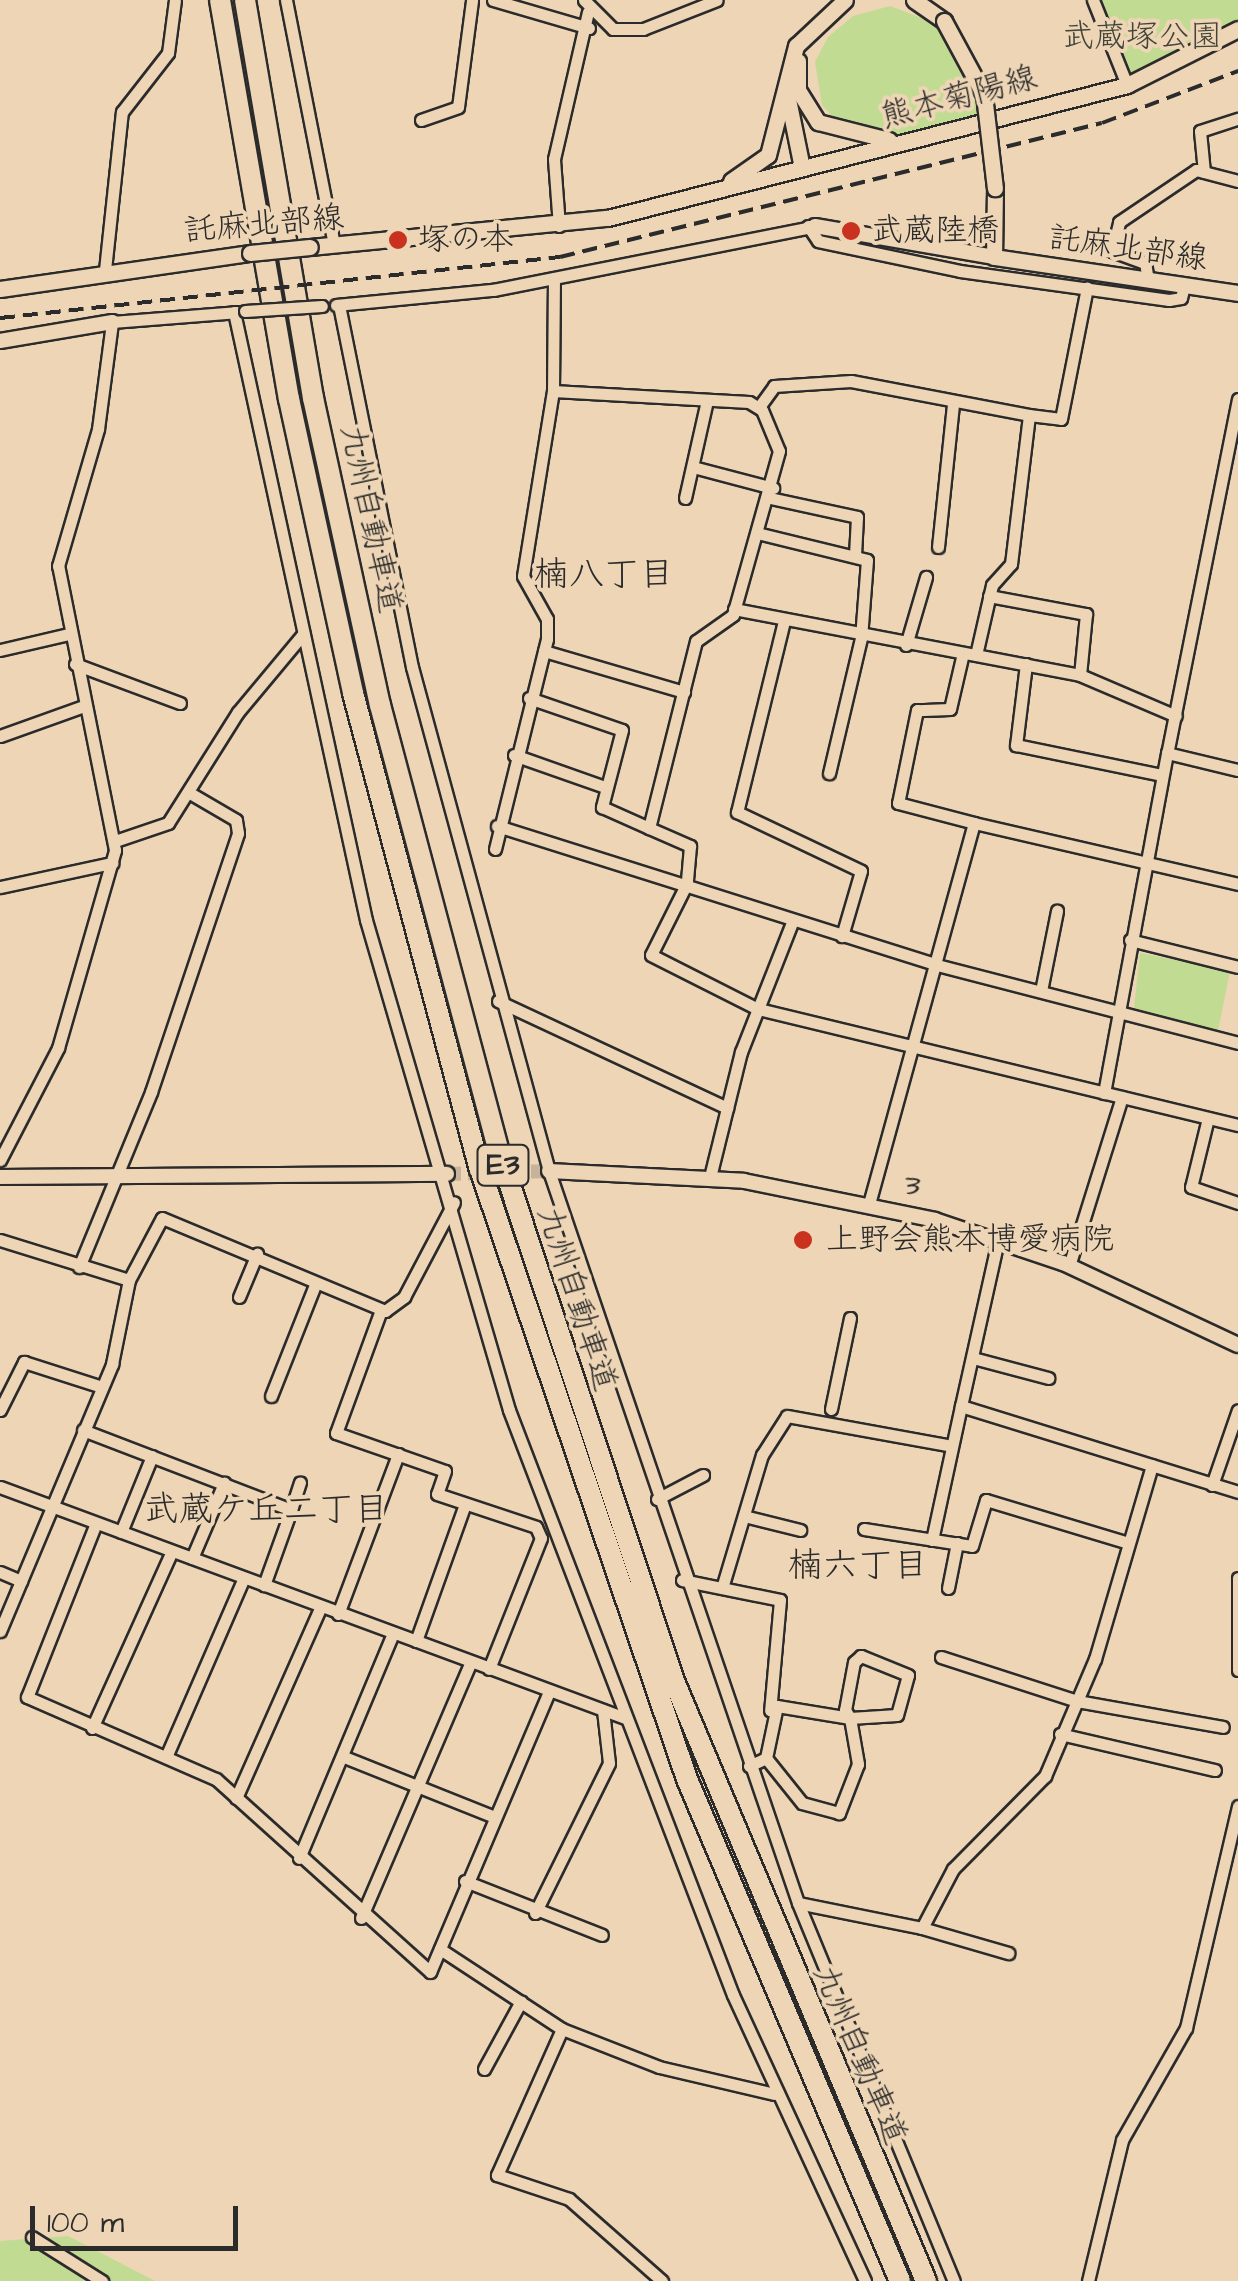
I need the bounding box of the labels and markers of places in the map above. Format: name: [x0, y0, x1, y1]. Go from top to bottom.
place label: 武蔵陸橋: [871, 212, 999, 250]
marker: 武蔵陸橋: [840, 220, 862, 242]
place label: 塚の本: [418, 221, 514, 259]
marker: 塚の本: [387, 229, 409, 251]
place label: 上野会熊本博愛病院: [826, 1221, 1114, 1259]
marker: 上野会熊本博愛病院: [790, 1227, 816, 1253]

